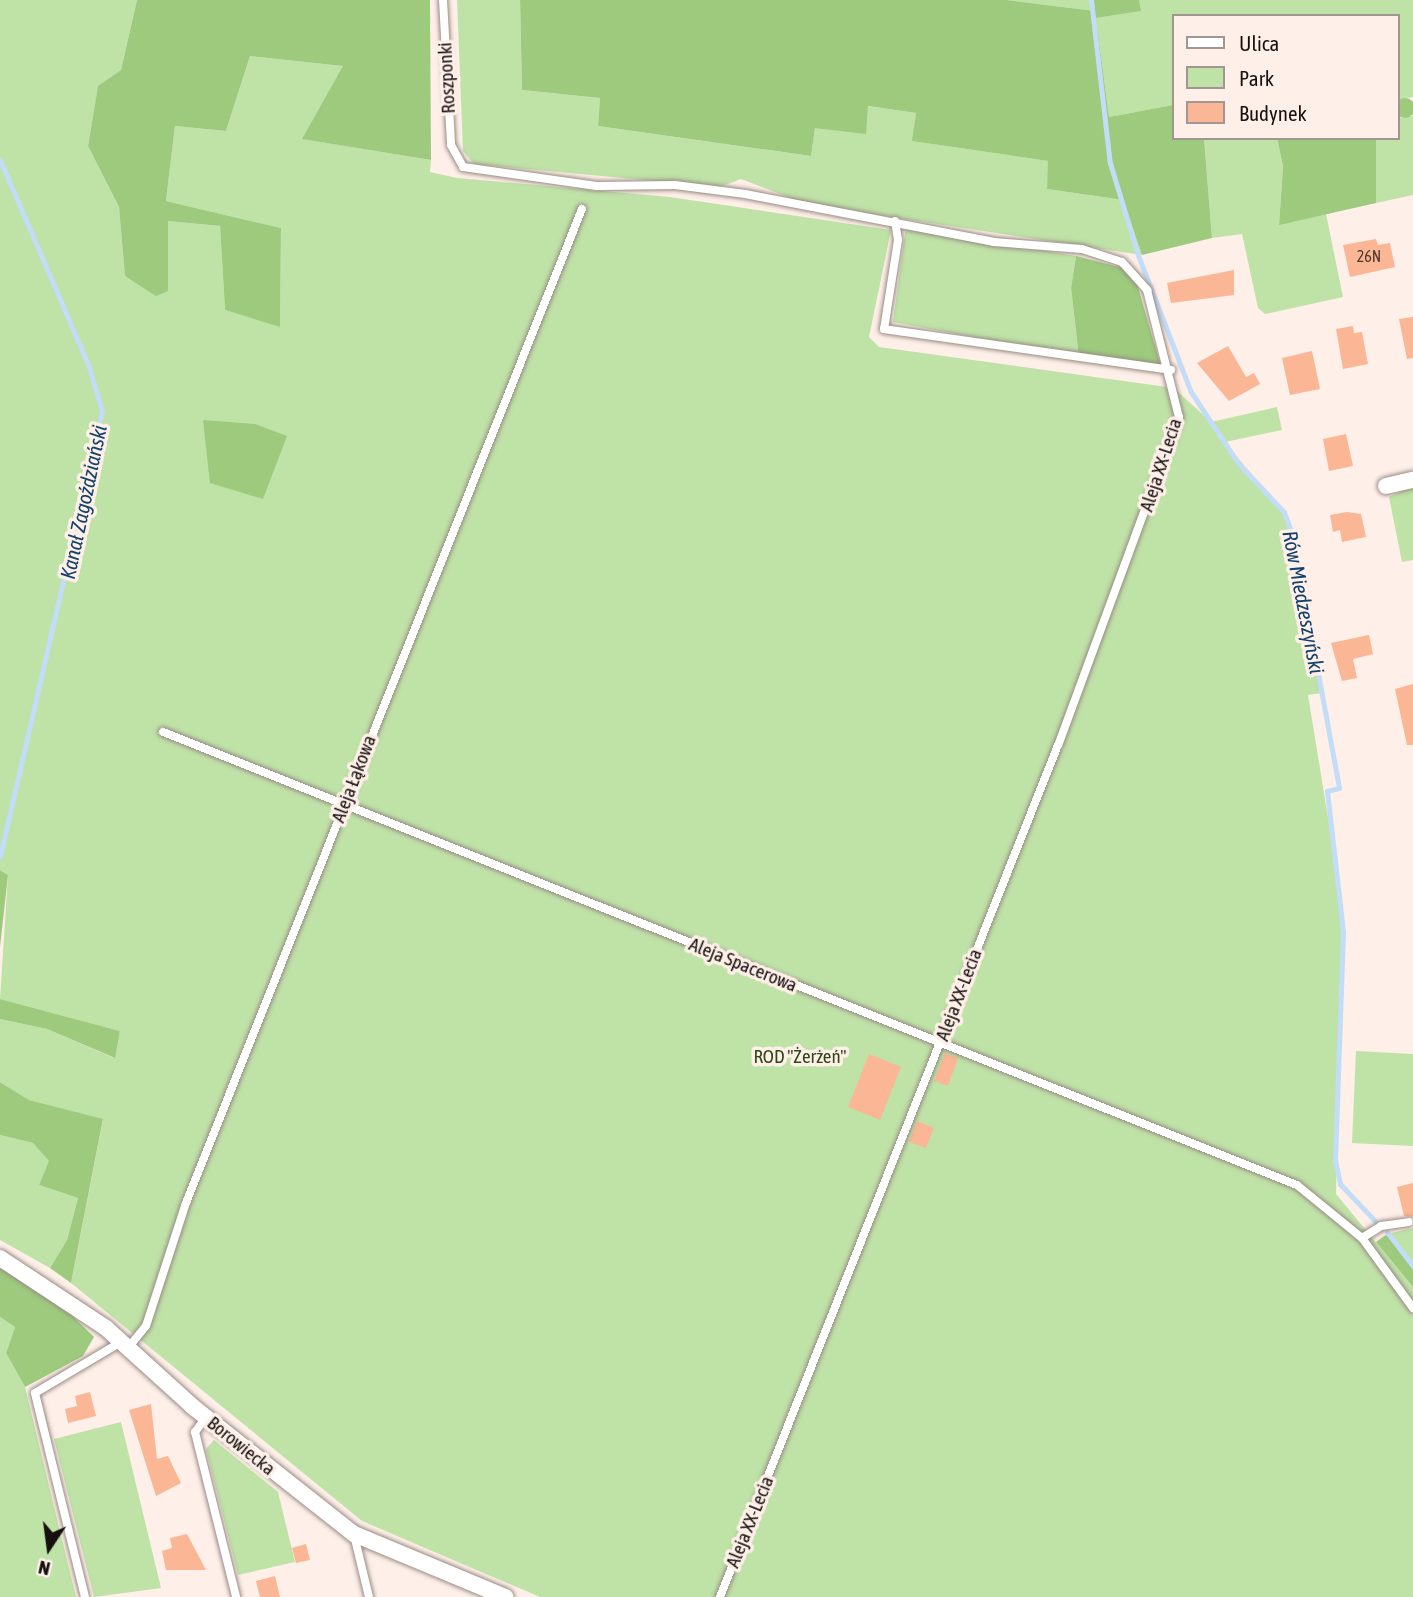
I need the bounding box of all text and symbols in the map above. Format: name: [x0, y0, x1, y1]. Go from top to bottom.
legend: [1172, 14, 1399, 140]
text: Ulica: [1239, 31, 1279, 55]
street label: Roszponki: [434, 42, 460, 114]
text: Park: [1239, 66, 1274, 90]
text: Budynek: [1239, 101, 1307, 125]
house number: 26N: [1357, 246, 1381, 266]
street label: Aleja XX-Lecia: [1135, 416, 1187, 514]
water label: Kanał Zagoździański: [54, 423, 112, 581]
water label: Rów Miedzeszyński: [1278, 528, 1330, 676]
street label: Aleja Łąkowa: [327, 732, 381, 826]
street label: Aleja Spacerowa: [686, 933, 800, 997]
street label: Aleja XX-Lecia: [931, 946, 987, 1044]
park label: ROD "Żerżeń": [754, 1046, 846, 1068]
street label: Borowiecka: [202, 1412, 280, 1480]
street label: Aleja XX-Lecia: [721, 1473, 779, 1571]
north arrow: [14, 1513, 84, 1583]
text: N: [36, 1556, 52, 1580]

